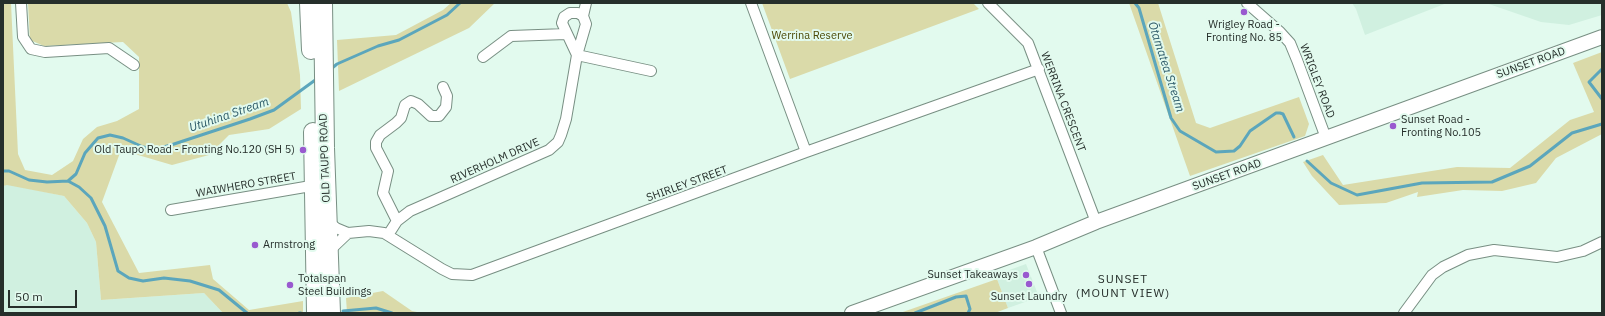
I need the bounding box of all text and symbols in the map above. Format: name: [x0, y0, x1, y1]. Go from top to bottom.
marker: Wrigley Road - Fronting No. 85: [1239, 7, 1249, 17]
place label: Wrigley Road - Fronting No. 85: [1206, 18, 1282, 44]
water label: Ōtamatea Stream: [1145, 20, 1187, 114]
park label: Werrina Reserve: [771, 29, 853, 43]
street label: WRIGLEY ROAD: [1297, 42, 1337, 120]
street label: SUNSET ROAD: [1495, 44, 1567, 82]
street label: WERRINA CRESCENT: [1038, 50, 1088, 154]
water label: Utuhina Stream: [187, 95, 271, 135]
street label: OLD TAUPO ROAD: [317, 113, 333, 203]
place label: Sunset Road - Fronting No.105: [1401, 113, 1481, 139]
marker: Sunset Road - Fronting No.105: [1388, 121, 1398, 131]
street label: RIVERHOLM DRIVE: [448, 135, 542, 187]
place label: Old Taupo Road - Fronting No.120 (SH 5): [94, 143, 295, 157]
marker: Old Taupo Road - Fronting No.120 (SH 5): [298, 145, 308, 155]
street label: SUNSET ROAD: [1191, 156, 1263, 194]
street label: SHIRLEY STREET: [645, 163, 729, 205]
street label: WAIWHERO STREET: [195, 170, 297, 200]
place label: Armstrong: [263, 238, 315, 252]
marker: Armstrong: [250, 240, 260, 250]
place label: Sunset Takeaways: [927, 268, 1018, 282]
marker: Sunset Takeaways: [1021, 270, 1031, 280]
place label: Totalspan Steel Buildings: [298, 272, 372, 298]
district label: SUNSET (MOUNT VIEW): [1076, 273, 1170, 301]
marker: Sunset Laundry: [1024, 279, 1034, 289]
marker: Totalspan Steel Buildings: [285, 280, 295, 290]
scale bar: [10, 282, 79, 308]
text: 50 m: [15, 289, 43, 304]
place label: Sunset Laundry: [991, 290, 1067, 304]

